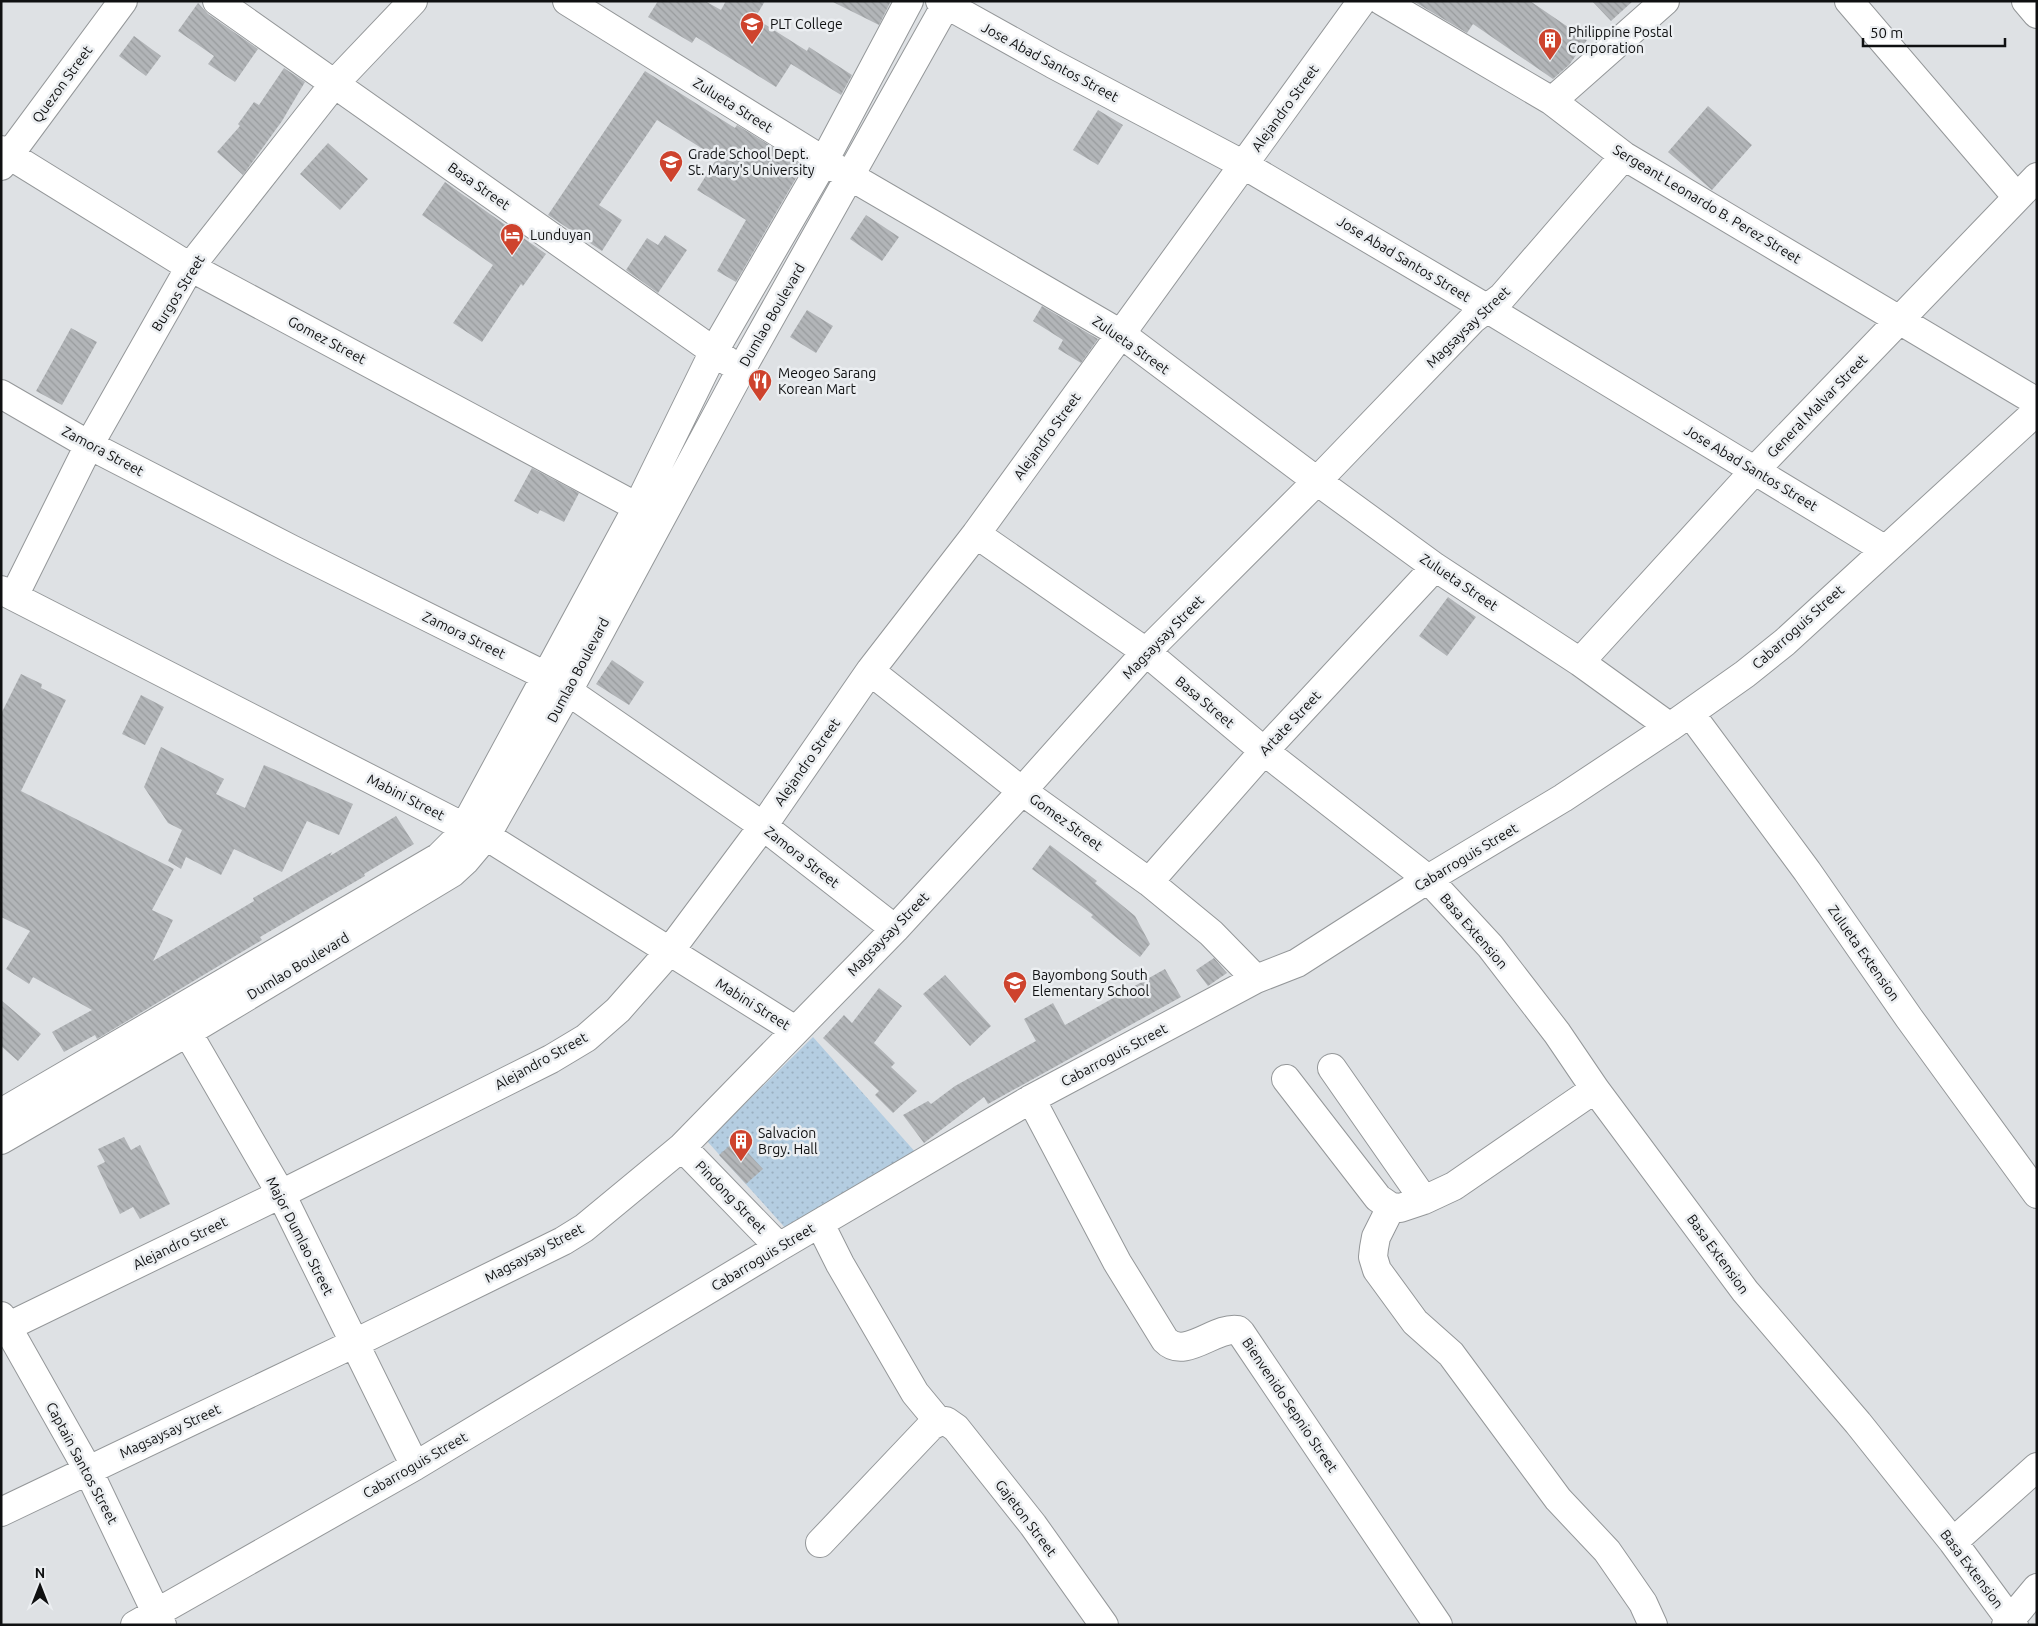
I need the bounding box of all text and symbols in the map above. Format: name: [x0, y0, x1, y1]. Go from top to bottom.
school or university icon: PLT College: [739, 11, 765, 45]
scale bar: [1863, 15, 2006, 47]
place label: PLT College: [770, 16, 843, 32]
street label: Jose Abad Santos Street: [979, 19, 1122, 105]
place label: Philippine Postal Corporation: [1568, 24, 1673, 56]
text: 50 m: [1870, 24, 1903, 41]
building icon: Philippine Postal Corporation: [1537, 27, 1563, 61]
street label: Quezon Street: [29, 42, 96, 126]
street label: Alejandro Street: [1248, 61, 1322, 154]
street label: Zulueta Street: [691, 74, 776, 136]
street label: Sergeant Leonardo B. Perez Street: [1610, 141, 1804, 267]
place label: Grade School Dept. St. Mary's University: [688, 146, 815, 178]
school or university icon: Grade School Dept. St. Mary's University: [658, 149, 684, 183]
street label: Basa Street: [445, 159, 513, 213]
street label: Jose Abad Santos Street: [1335, 213, 1474, 305]
hotel icon: Lunduyan: [499, 222, 525, 256]
place label: Lunduyan: [530, 227, 591, 243]
street label: Burgos Street: [148, 252, 208, 334]
street label: Dumlao Boulevard: [736, 261, 808, 369]
street label: Magsaysay Street: [1423, 283, 1513, 371]
street label: Gomez Street: [285, 313, 369, 367]
street label: Zulueta Street: [1089, 313, 1173, 378]
street label: General Malvar Street: [1764, 351, 1871, 461]
place label: Meogeo Sarang Korean Mart: [778, 365, 876, 397]
restaurant icon: Meogeo Sarang Korean Mart: [747, 368, 773, 402]
street label: Alejandro Street: [1010, 389, 1084, 482]
street label: Jose Abad Santos Street: [1682, 422, 1821, 514]
street label: Zamora Street: [59, 423, 147, 479]
street label: Zulueta Street: [1417, 550, 1501, 614]
street label: Cabarroguis Street: [1749, 581, 1847, 672]
street label: Magsaysay Street: [1119, 592, 1207, 682]
street label: Zamora Street: [420, 608, 508, 662]
street label: Dumlao Boulevard: [544, 615, 612, 725]
street label: Basa Street: [1172, 673, 1238, 731]
street label: Artate Street: [1256, 687, 1324, 759]
street label: Alejandro Street: [771, 715, 843, 809]
street label: Mabini Street: [365, 771, 448, 824]
street label: Gomez Street: [1026, 790, 1106, 854]
street label: Cabarroguis Street: [1411, 820, 1521, 894]
street label: Zamora Street: [762, 823, 843, 891]
street label: Magsaysay Street: [844, 889, 932, 979]
street label: Basa Extension: [1437, 890, 1511, 972]
street label: Zulueta Extension: [1825, 902, 1903, 1004]
street label: Dumlao Boulevard: [244, 929, 352, 1003]
place label: Bayombong South Elementary School: [1032, 967, 1150, 999]
school or university icon: Bayombong South Elementary School: [1002, 970, 1028, 1004]
street label: Mabini Street: [713, 975, 794, 1033]
street label: Cabarroguis Street: [1058, 1020, 1170, 1090]
street label: Alejandro Street: [492, 1029, 590, 1093]
place label: Salvacion Brgy. Hall: [758, 1125, 818, 1157]
building icon: Salvacion Brgy. Hall: [728, 1128, 754, 1162]
street label: Pindong Street: [692, 1157, 770, 1237]
street label: Major Dumlao Street: [263, 1174, 337, 1298]
street label: Basa Extension: [1684, 1211, 1752, 1297]
street label: Alejandro Street: [130, 1213, 230, 1273]
street label: Magsaysay Street: [482, 1220, 587, 1286]
street label: Cabarroguis Street: [708, 1220, 818, 1294]
street label: Bienvenido Sepnio Street: [1239, 1335, 1341, 1476]
street label: Captain Santos Street: [43, 1399, 121, 1527]
street label: Magsaysay Street: [117, 1400, 224, 1461]
street label: Cabarroguis Street: [360, 1428, 470, 1501]
street label: Gajeton Street: [992, 1477, 1060, 1560]
street label: Basa Extension: [1937, 1526, 2007, 1612]
north arrow: [15, 1561, 65, 1611]
text: N: [35, 1565, 45, 1581]

